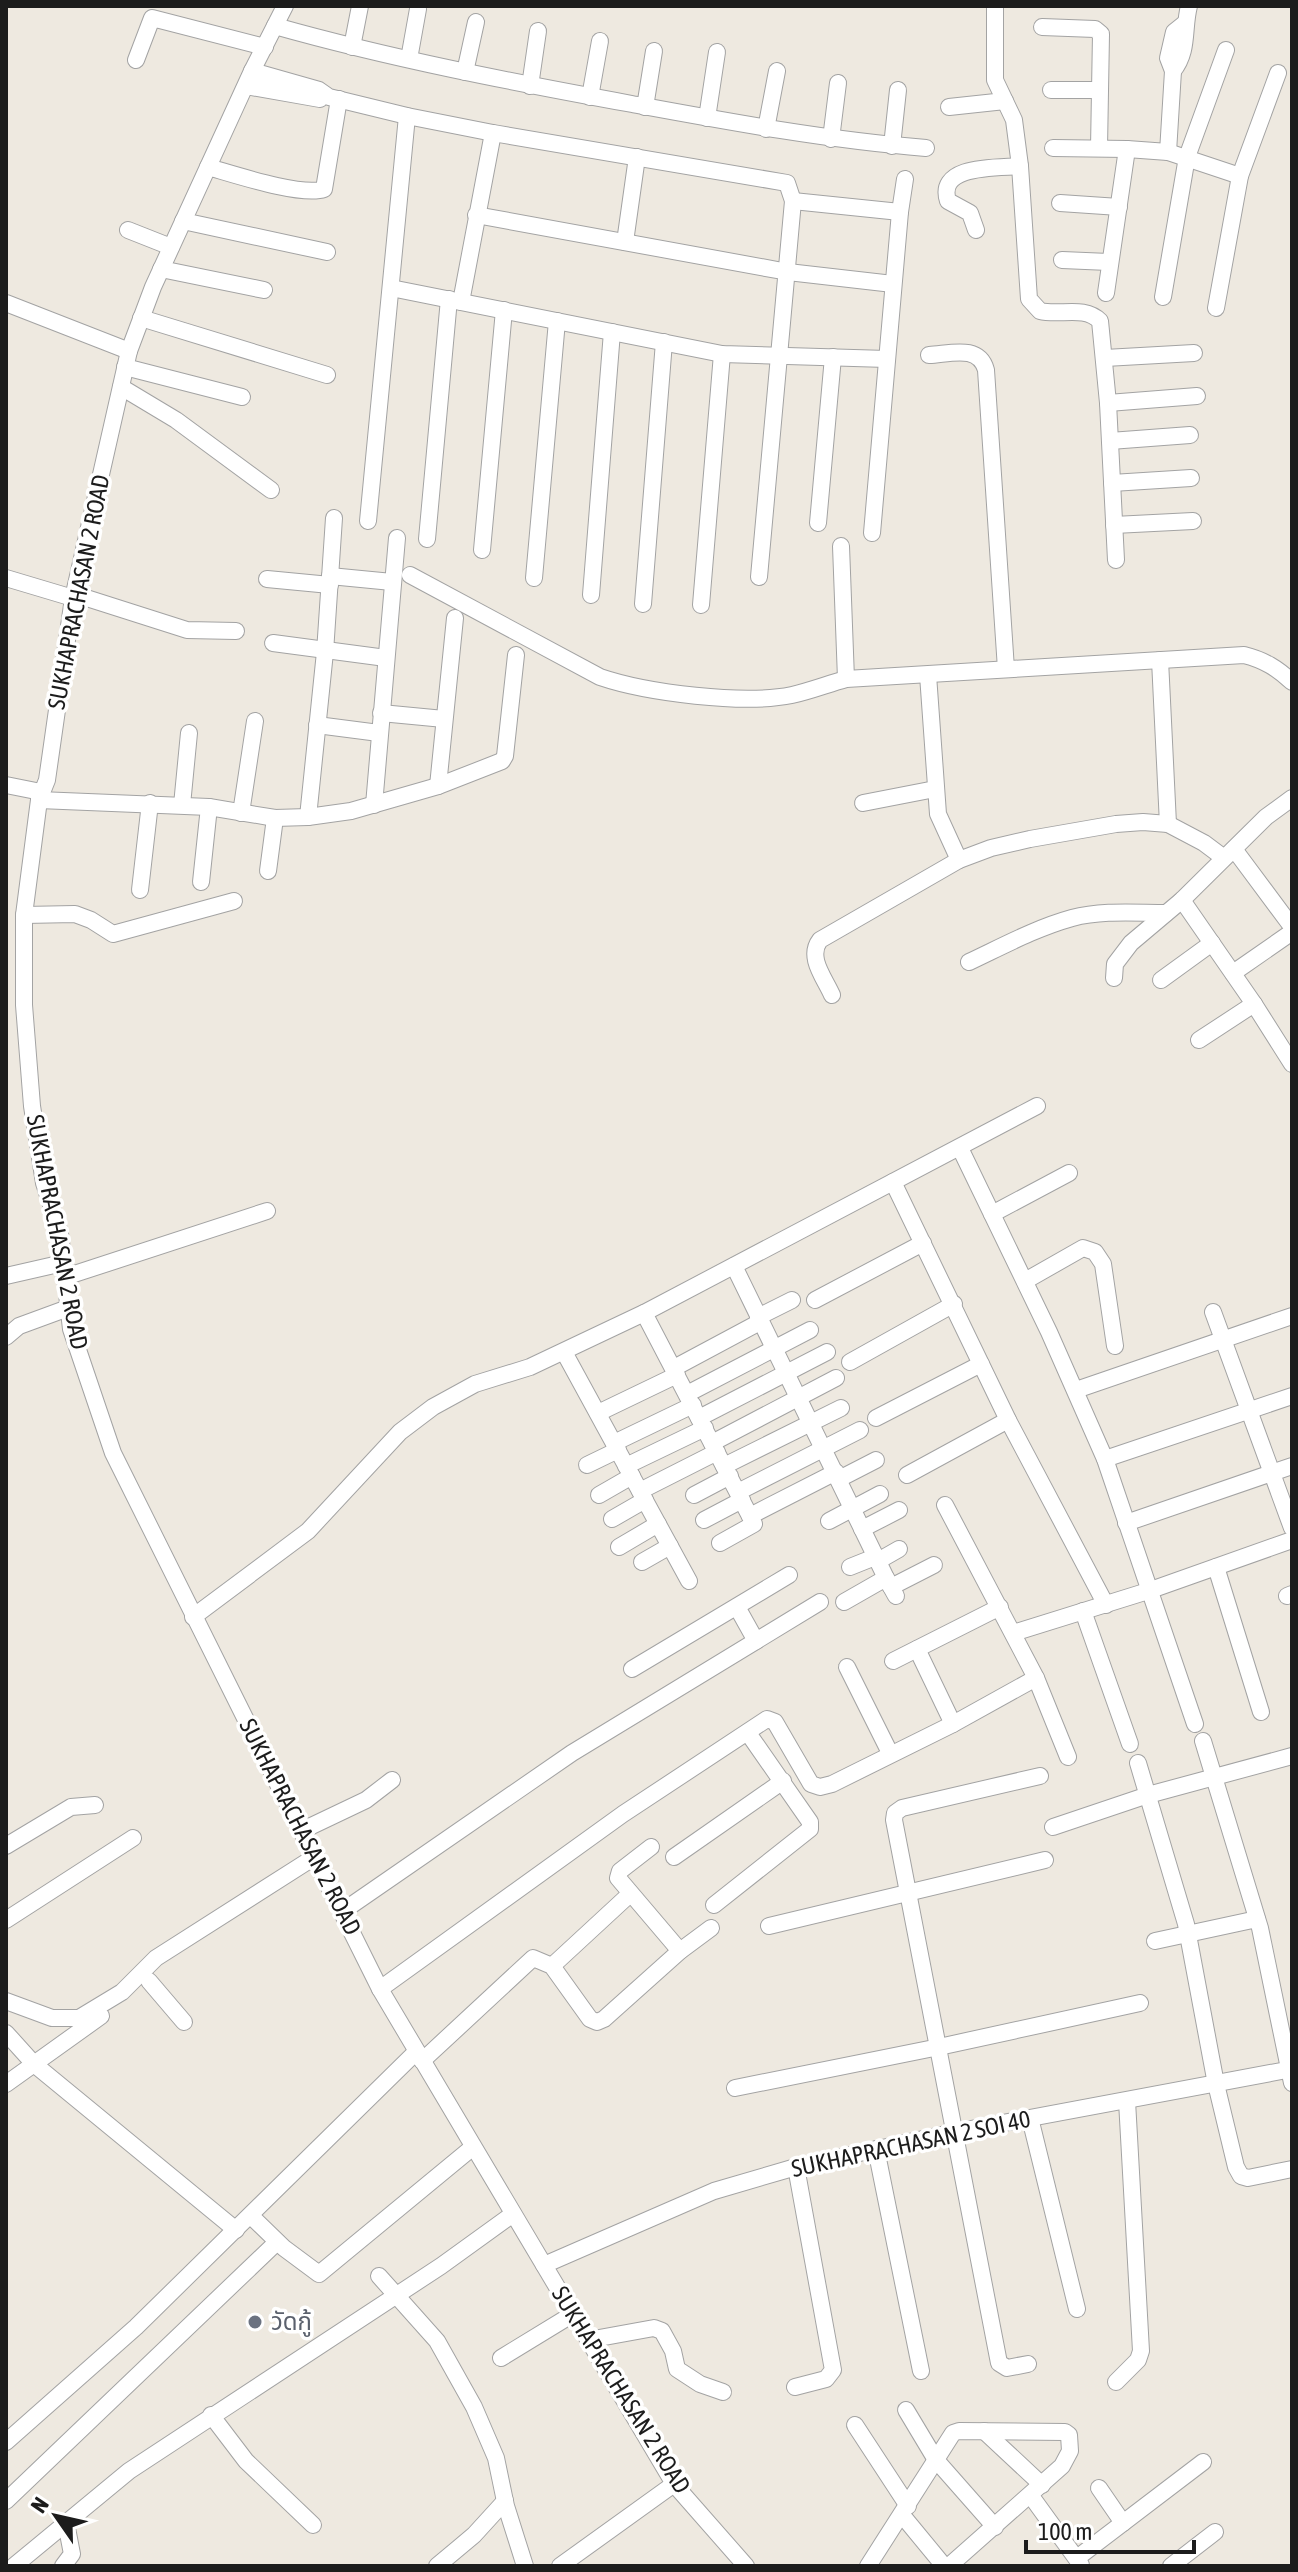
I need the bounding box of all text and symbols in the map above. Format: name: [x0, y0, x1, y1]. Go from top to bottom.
street label: SUKHAPRACHASAN 2 ROAD: [42, 472, 115, 712]
street label: SUKHAPRACHASAN 2 ROAD: [21, 1112, 94, 1352]
street label: SUKHAPRACHASAN 2 ROAD: [234, 1714, 367, 1939]
street label: SUKHAPRACHASAN 2 SOI 40: [789, 2105, 1033, 2182]
street label: SUKHAPRACHASAN 2 ROAD: [547, 2281, 696, 2498]
place label: วัดกู้: [271, 2308, 312, 2337]
marker: วัดกู้: [246, 2313, 264, 2331]
north arrow: [16, 2476, 96, 2556]
text: N: [25, 2492, 54, 2517]
scale bar: [1026, 2504, 1194, 2554]
text: 100 m: [1038, 2518, 1092, 2545]

